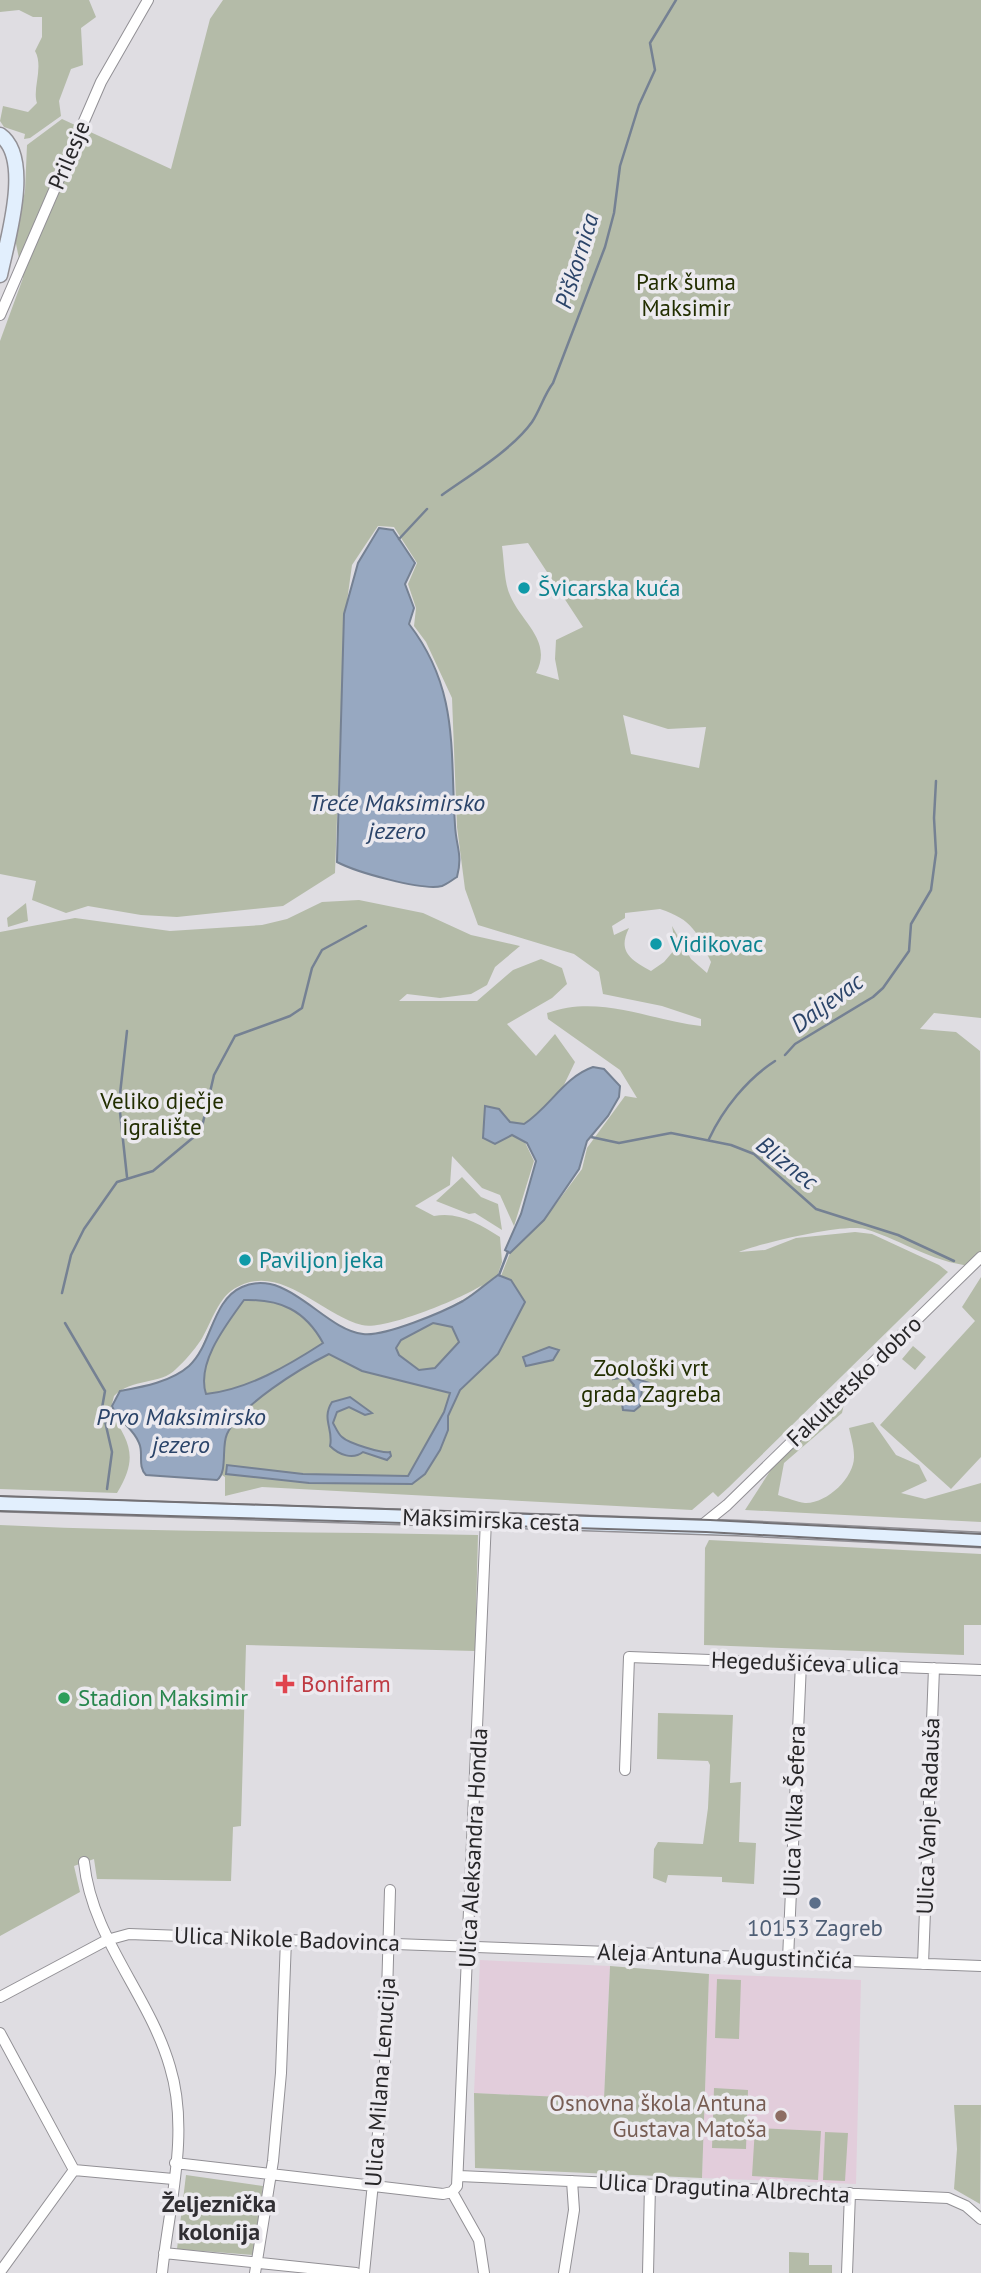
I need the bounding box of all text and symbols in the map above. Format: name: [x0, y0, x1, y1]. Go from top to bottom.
street label: Prilesje: [41, 116, 96, 194]
water label: Piškornica: [547, 209, 606, 312]
park label: Park šuma Maksimir: [636, 267, 736, 322]
place label: Švicarska kuća: [538, 573, 681, 602]
marker: Švicarska kuća: [516, 580, 532, 596]
water label: Treće Maksimirsko jezero: [309, 787, 485, 846]
place label: Vidikovac: [669, 929, 763, 958]
marker: Vidikovac: [648, 936, 664, 952]
water label: Daljevac: [784, 965, 870, 1039]
park label: Veliko dječje igralište: [99, 1086, 224, 1141]
water label: Bliznec: [750, 1129, 825, 1197]
place label: Paviljon jeka: [259, 1245, 384, 1274]
marker: Paviljon jeka: [237, 1252, 253, 1268]
street label: Fakultetsko dobro: [780, 1309, 927, 1452]
park label: Zoološki vrt grada Zagreba: [581, 1353, 721, 1408]
water label: Prvo Maksimirsko jezero: [96, 1401, 266, 1460]
street label: Maksimirska cesta: [402, 1502, 580, 1537]
street label: Hegedušićeva ulica: [710, 1645, 900, 1680]
place label: Bonifarm: [301, 1669, 391, 1698]
marker: Bonifarm: [275, 1674, 295, 1694]
place label: Stadion Maksimir: [78, 1683, 248, 1712]
marker: Stadion Maksimir: [56, 1690, 72, 1706]
street label: Ulica Vanje Radauša: [910, 1717, 945, 1915]
street label: Ulica Vilka Šefera: [776, 1725, 811, 1897]
street label: Ulica Aleksandra Hondla: [452, 1727, 493, 1969]
marker: 10153 Zagreb: [807, 1895, 823, 1911]
place label: 10153 Zagreb: [747, 1913, 883, 1942]
street label: Ulica Nikole Badovinca: [174, 1920, 400, 1957]
street label: Aleja Antuna Augustinčića: [597, 1937, 853, 1974]
street label: Ulica Milana Lenucija: [358, 1976, 401, 2188]
place label: Osnovna škola Antuna Gustava Matoša: [549, 2088, 767, 2143]
marker: Osnovna škola Antuna Gustava Matoša: [773, 2108, 789, 2124]
street label: Ulica Dragutina Albrechta: [597, 2166, 851, 2209]
district label: Željeznička kolonija: [162, 2188, 276, 2247]

